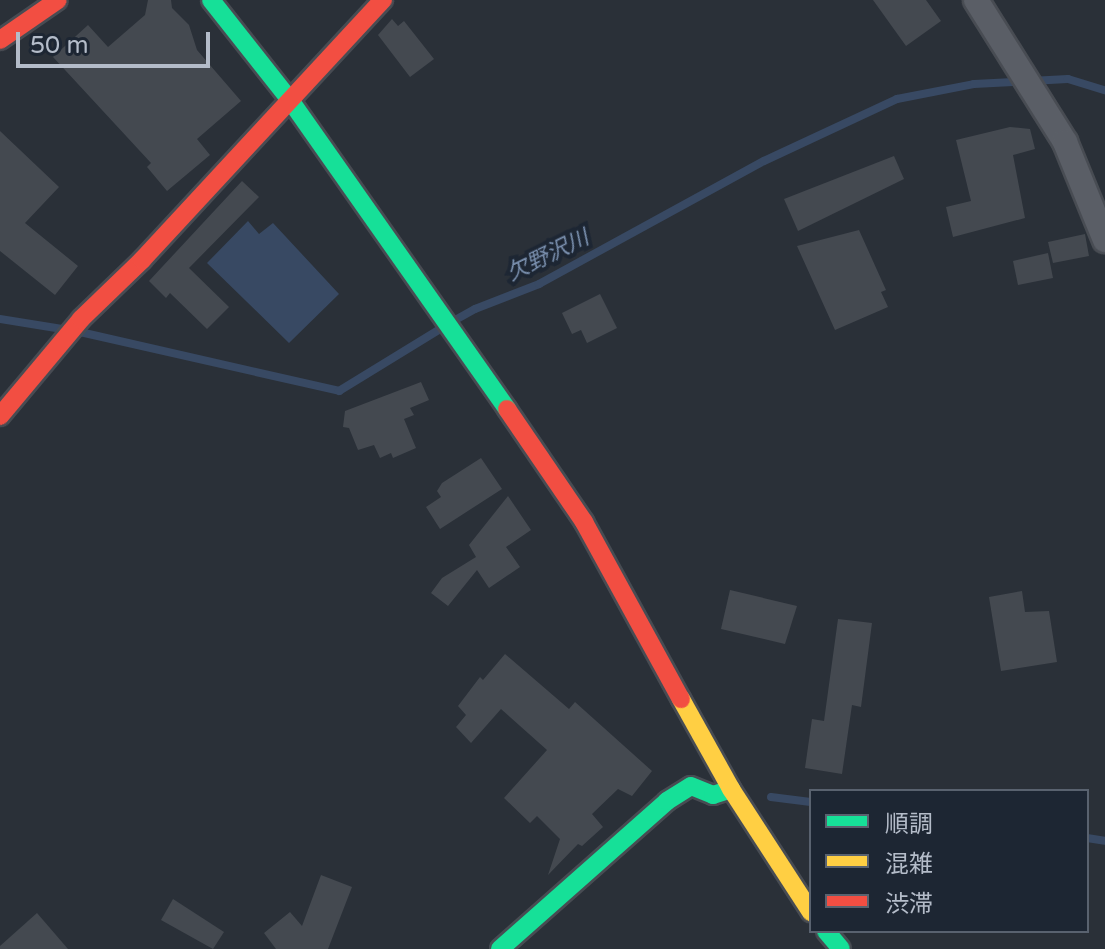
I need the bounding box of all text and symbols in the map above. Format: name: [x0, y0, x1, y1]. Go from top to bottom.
scale bar: [20, 16, 214, 66]
text: 50 m: [30, 31, 88, 60]
water label: 欠野沢川: [503, 225, 593, 287]
legend: [809, 789, 1089, 933]
text: 順調: [885, 810, 933, 839]
text: 混雑: [885, 850, 933, 879]
text: 渋滞: [885, 890, 933, 919]

